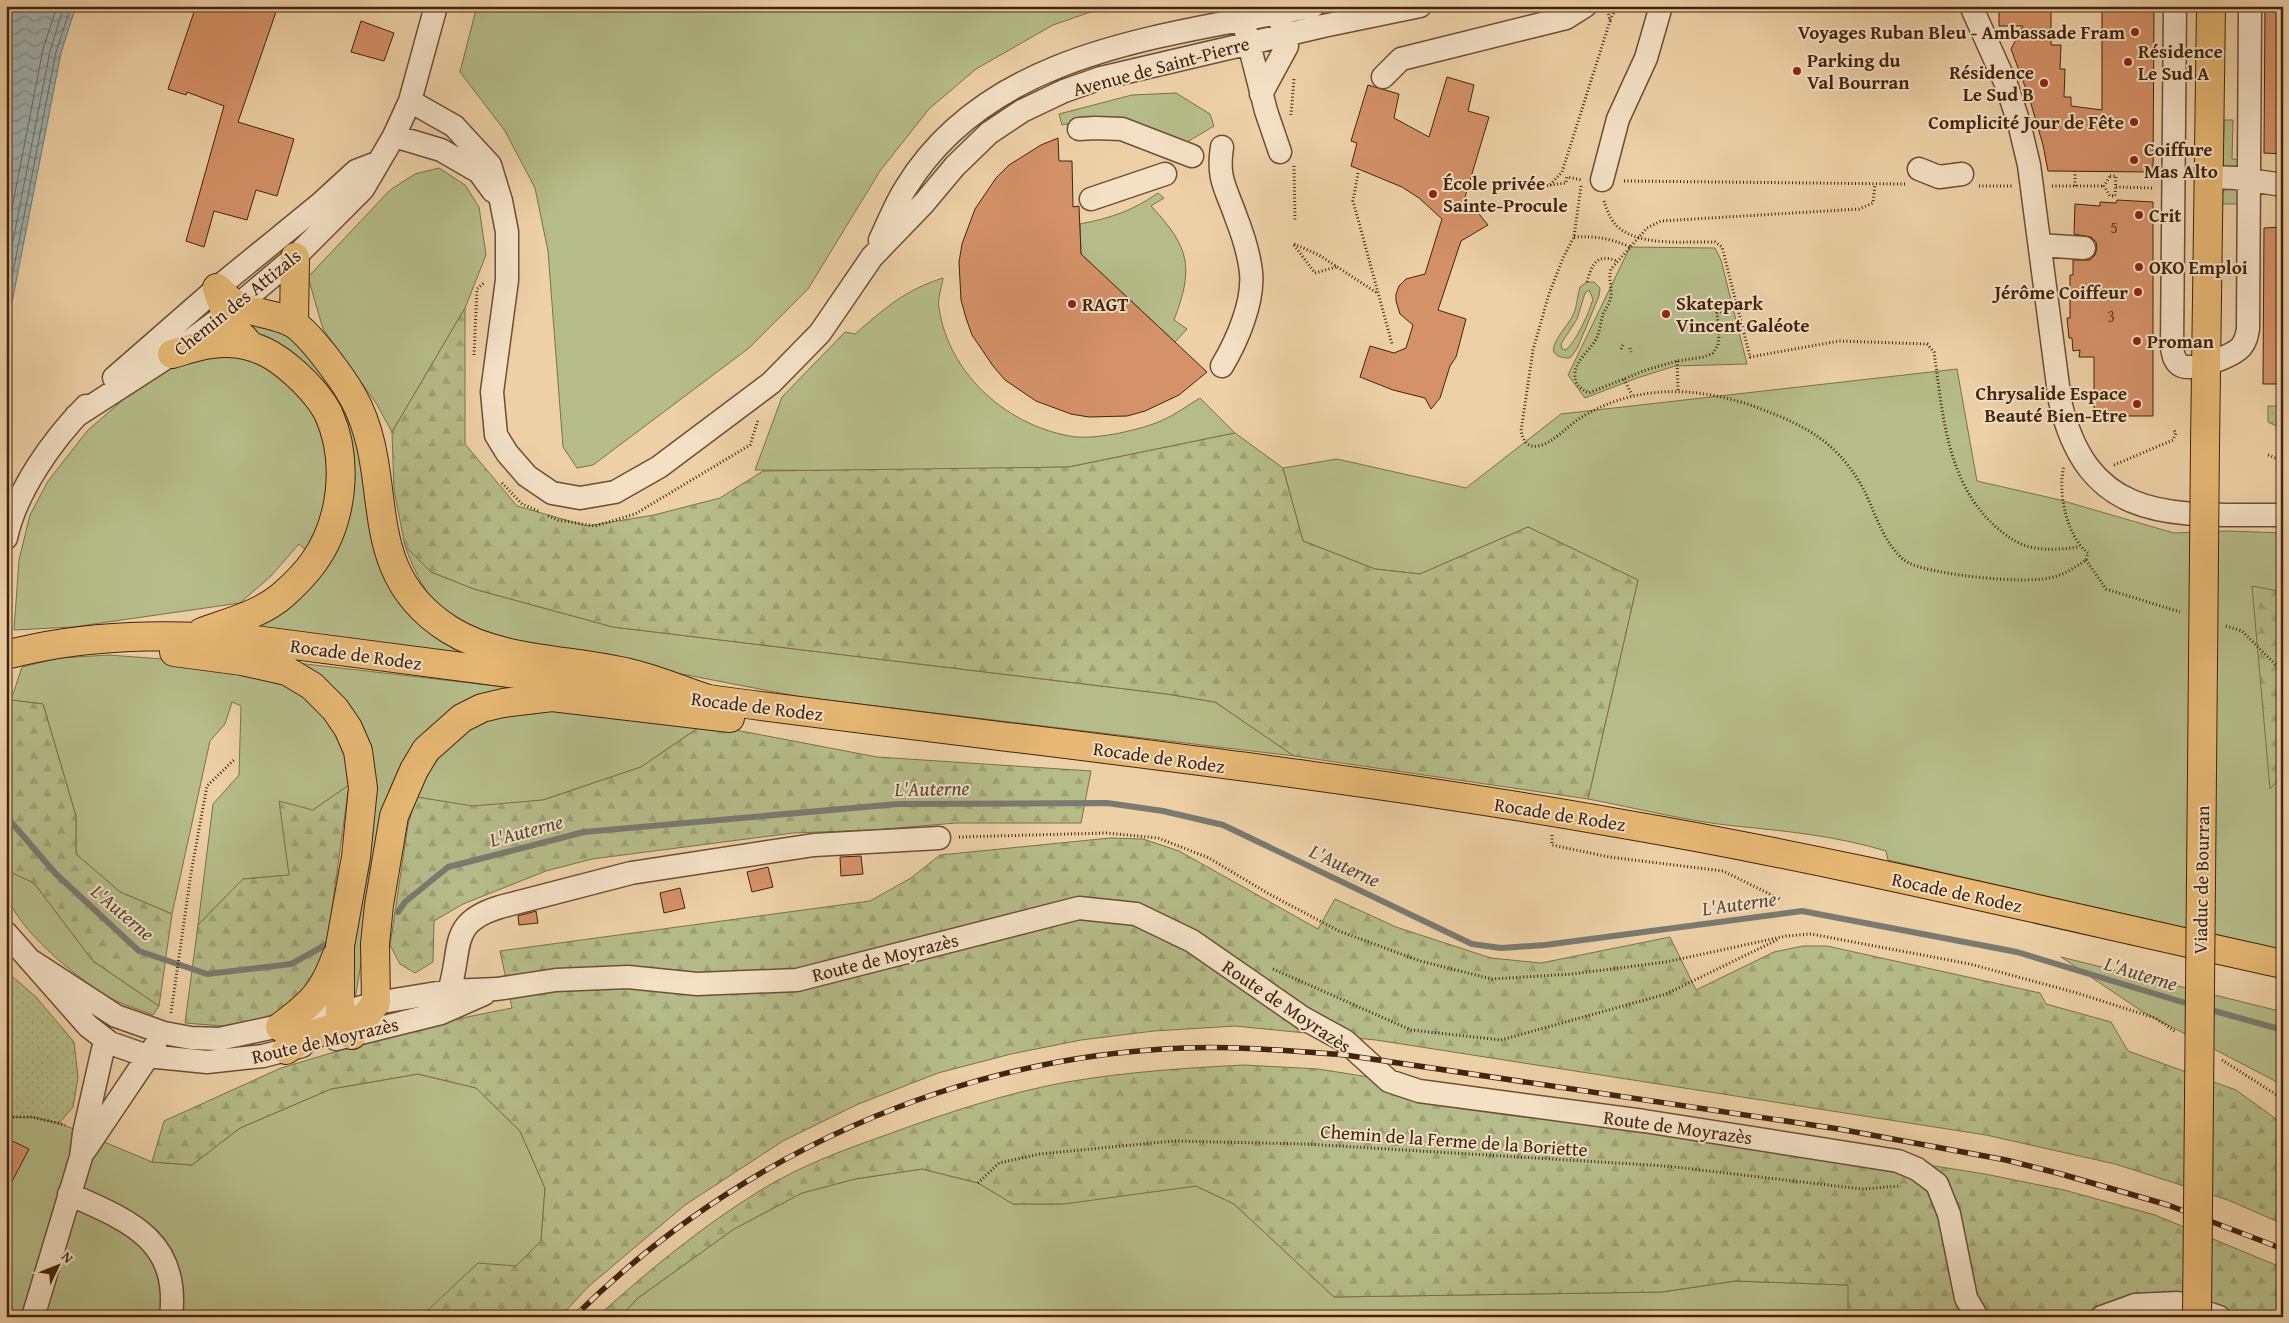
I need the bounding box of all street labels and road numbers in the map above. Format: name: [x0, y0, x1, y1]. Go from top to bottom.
street label: Avenue de Saint-Pierre: [1069, 29, 1253, 103]
street label: Chemin des Attizals: [167, 242, 307, 362]
street label: Rocade de Rodez: [288, 631, 424, 677]
street label: Rocade de Rodez: [690, 684, 824, 728]
street label: Rocade de Rodez: [1091, 734, 1227, 780]
street label: Rocade de Rodez: [1492, 790, 1628, 838]
street label: Viaduc de Bourran: [2186, 805, 2216, 955]
street label: Rocade de Rodez: [1889, 865, 2025, 919]
street label: Route de Moyrazès: [809, 925, 961, 989]
street label: Route de Moyrazès: [1217, 952, 1357, 1060]
street label: Route de Moyrazès: [249, 1009, 401, 1071]
street label: Route de Moyrazès: [1602, 1103, 1754, 1151]
street label: Chemin de la Ferme de la Boriette: [1319, 1117, 1589, 1163]

